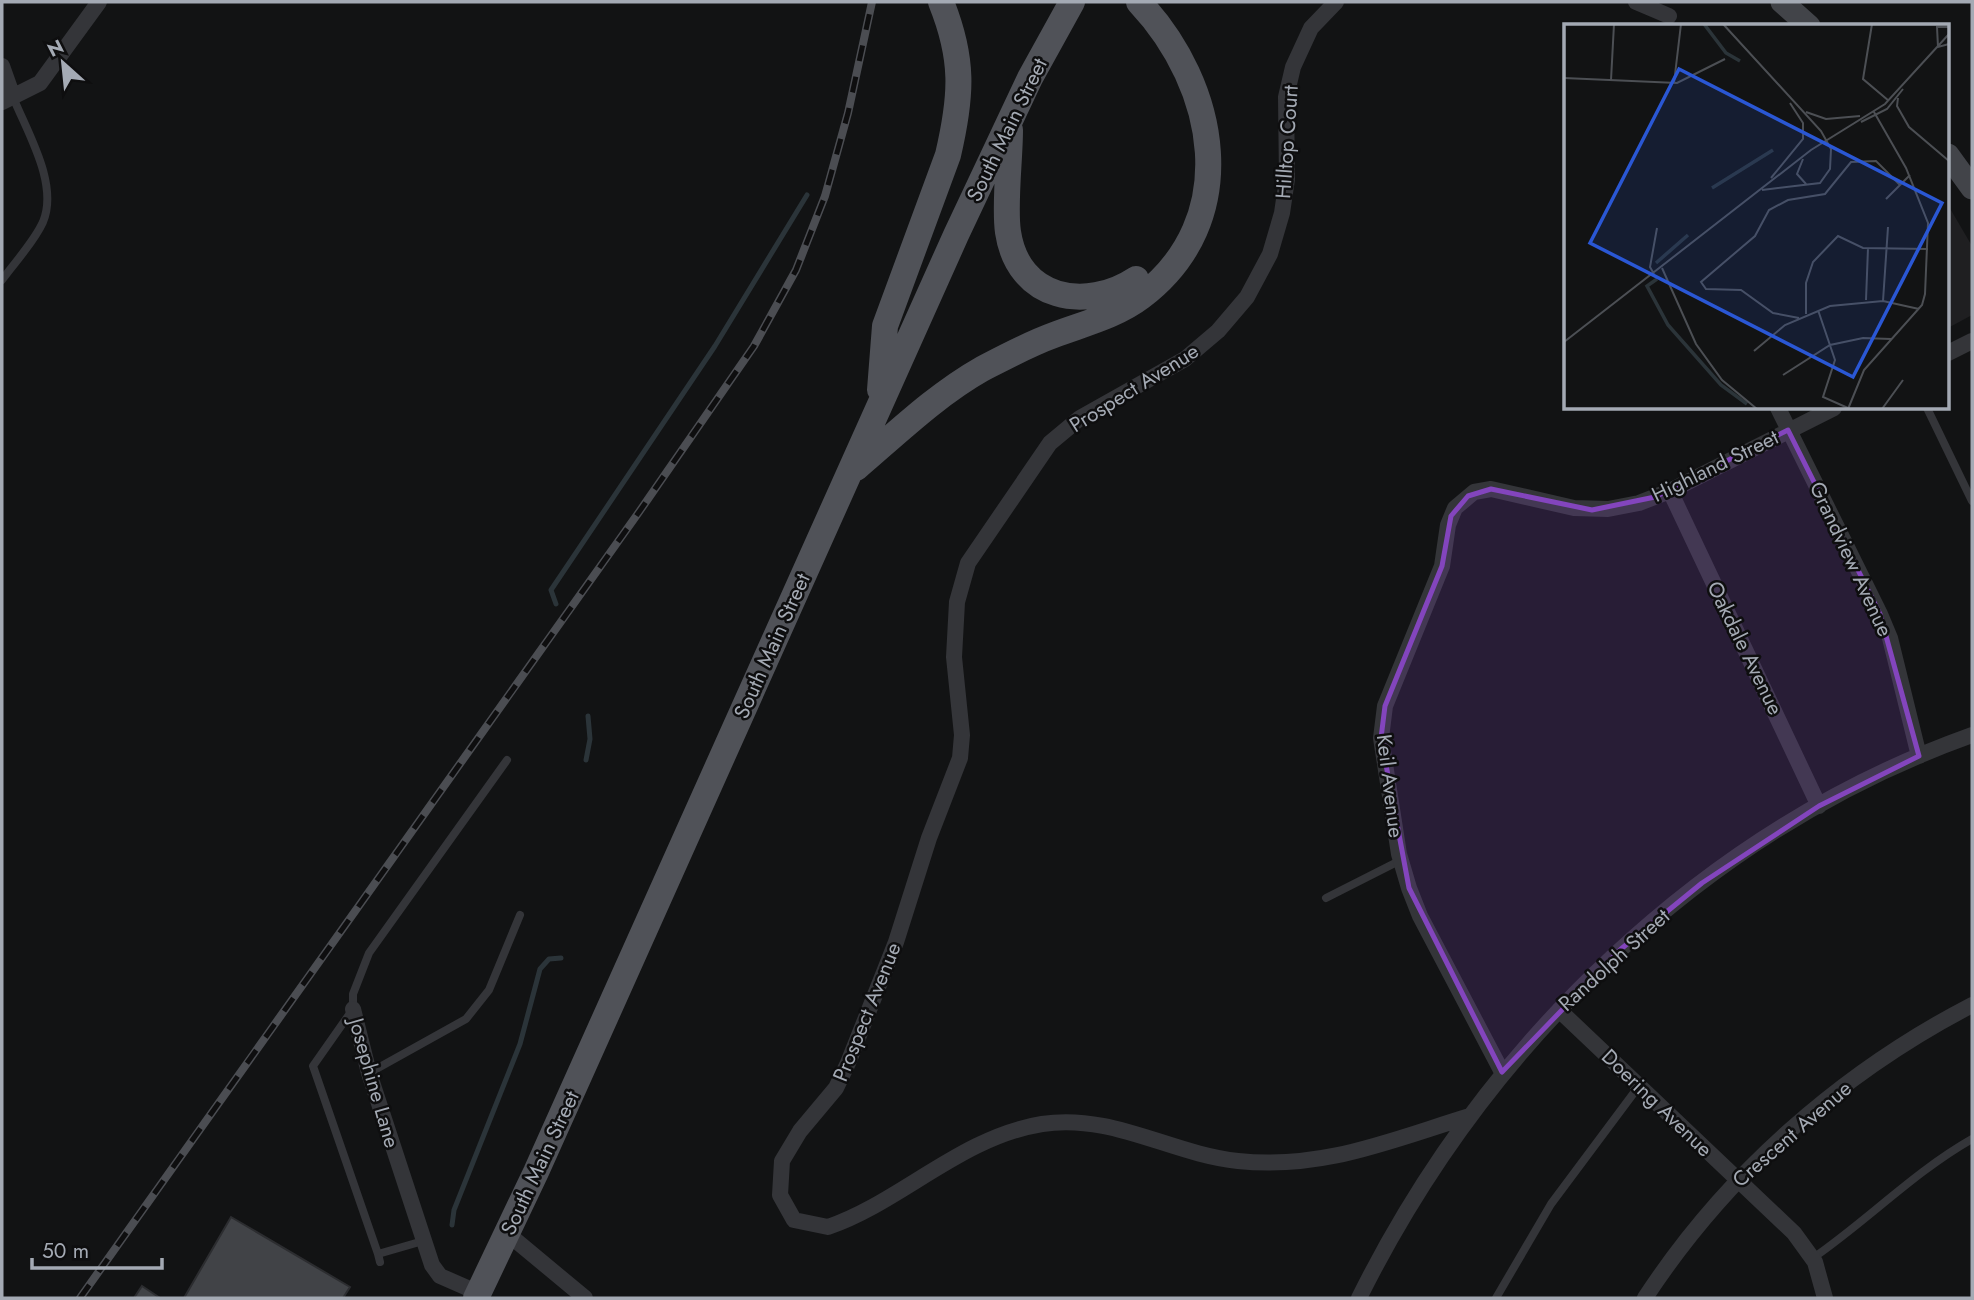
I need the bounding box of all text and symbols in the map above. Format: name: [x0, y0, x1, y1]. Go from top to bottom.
inset map: [1564, 24, 1950, 410]
north arrow: [28, 28, 98, 98]
text: N: [43, 33, 68, 64]
street label: South Main Street: [959, 53, 1055, 207]
street label: Hilltop Court: [1268, 84, 1306, 200]
street label: Prospect Avenue: [1064, 336, 1205, 440]
street label: Highland Street: [1646, 422, 1784, 510]
street label: Grandview Avenue: [1802, 477, 1900, 642]
street label: South Main Street: [726, 568, 818, 724]
street label: Oakdale Avenue: [1700, 576, 1790, 720]
street label: Keil Avenue: [1369, 733, 1411, 840]
street label: Randolph Street: [1552, 902, 1676, 1018]
street label: Prospect Avenue: [825, 938, 909, 1086]
street label: Josephine Lane: [340, 1012, 407, 1152]
street label: Doering Avenue: [1595, 1042, 1719, 1164]
street label: Crescent Avenue: [1726, 1074, 1858, 1194]
street label: South Main Street: [493, 1086, 587, 1240]
scale bar: [32, 1226, 161, 1270]
text: 50 m: [42, 1236, 89, 1266]

